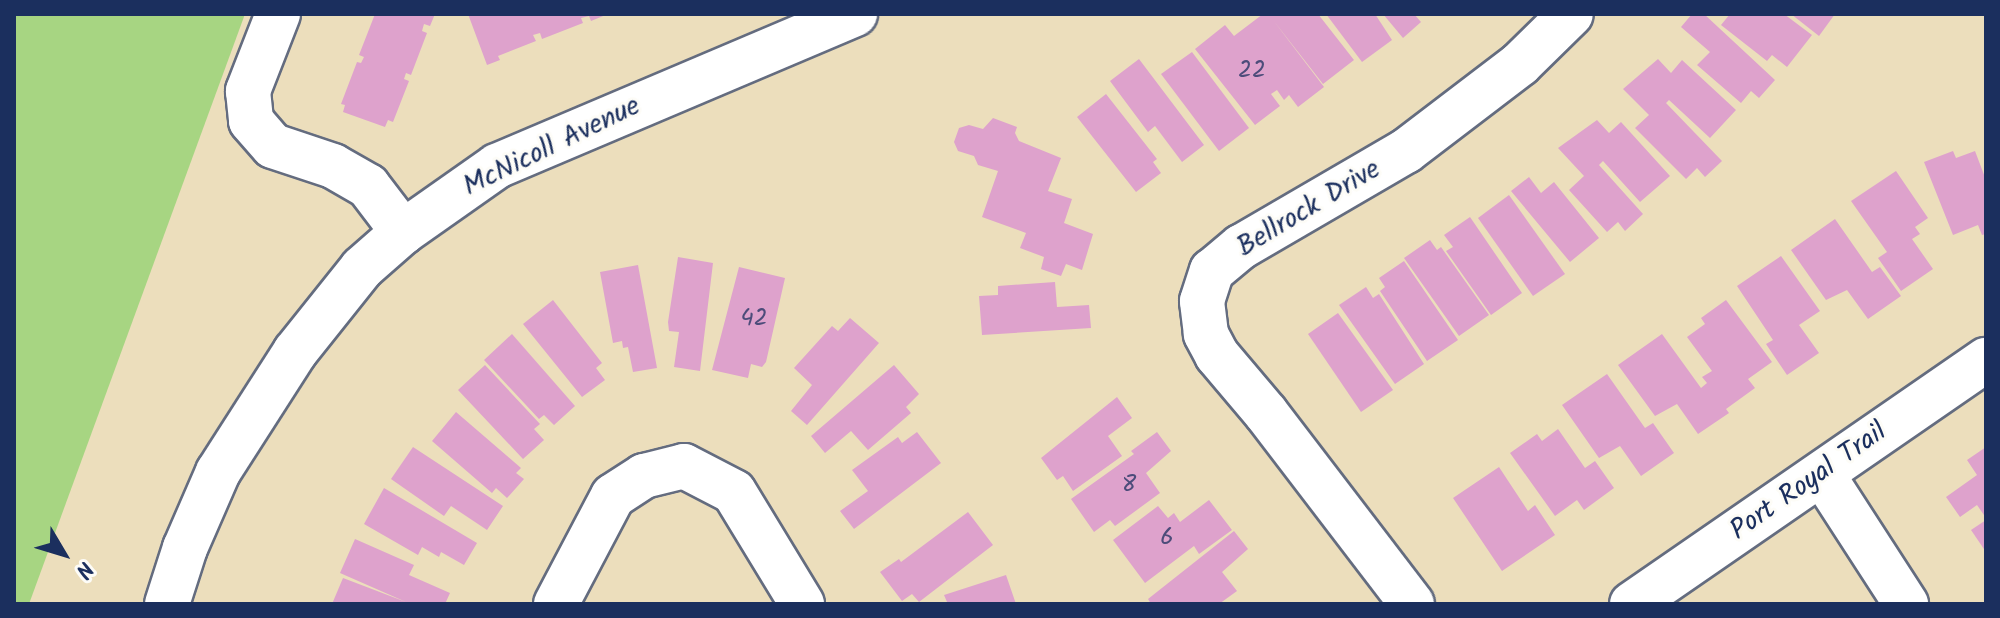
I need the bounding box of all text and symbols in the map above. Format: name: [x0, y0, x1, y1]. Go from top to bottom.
house number: 22: [1238, 57, 1266, 85]
street label: McNicoll Avenue: [458, 90, 646, 204]
street label: Bellrock Drive: [1231, 153, 1387, 265]
house number: 42: [740, 305, 768, 333]
street label: Port Royal Trail: [1724, 416, 1894, 548]
house number: 8: [1122, 471, 1136, 499]
north arrow: [24, 514, 104, 594]
house number: 6: [1160, 524, 1174, 552]
text: N: [65, 553, 101, 585]

